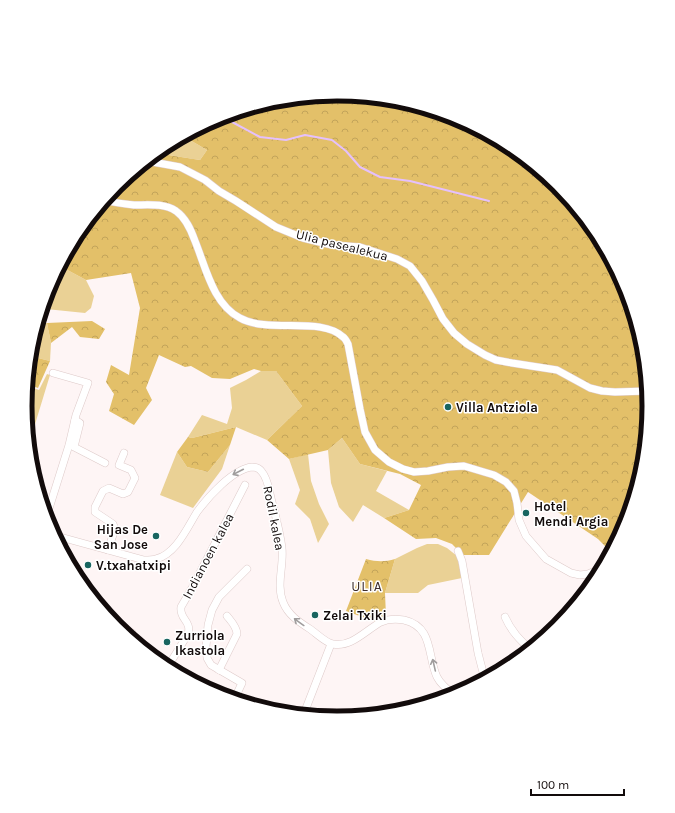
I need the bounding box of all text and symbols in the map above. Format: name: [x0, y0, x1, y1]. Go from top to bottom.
street label: Ulia pasealekua: [294, 226, 390, 264]
place label: Villa Antziola: [456, 400, 538, 415]
marker: Villa Antziola: [443, 402, 453, 412]
one-way arrow: [232, 469, 244, 477]
street label: Rodil kalea: [260, 485, 288, 551]
place label: Hotel Mendi Argia: [534, 499, 608, 529]
marker: Hotel Mendi Argia: [521, 508, 531, 518]
street label: Indianoen kalea: [179, 511, 237, 601]
place label: Hijas De San Jose: [94, 522, 148, 552]
marker: Hijas De San Jose: [151, 531, 161, 541]
place label: V.txahatxipi: [96, 558, 171, 573]
marker: V.txahatxipi: [83, 560, 93, 570]
district label: ULIA: [351, 578, 383, 595]
place label: Zelai Txiki: [323, 608, 387, 623]
marker: Zelai Txiki: [310, 610, 320, 620]
one-way arrow: [294, 617, 305, 626]
place label: Zurriola Ikastola: [175, 628, 225, 658]
marker: Zurriola Ikastola: [162, 637, 172, 647]
one-way arrow: [429, 659, 437, 672]
scale bar: [531, 771, 624, 797]
text: 100 m: [537, 778, 569, 792]

